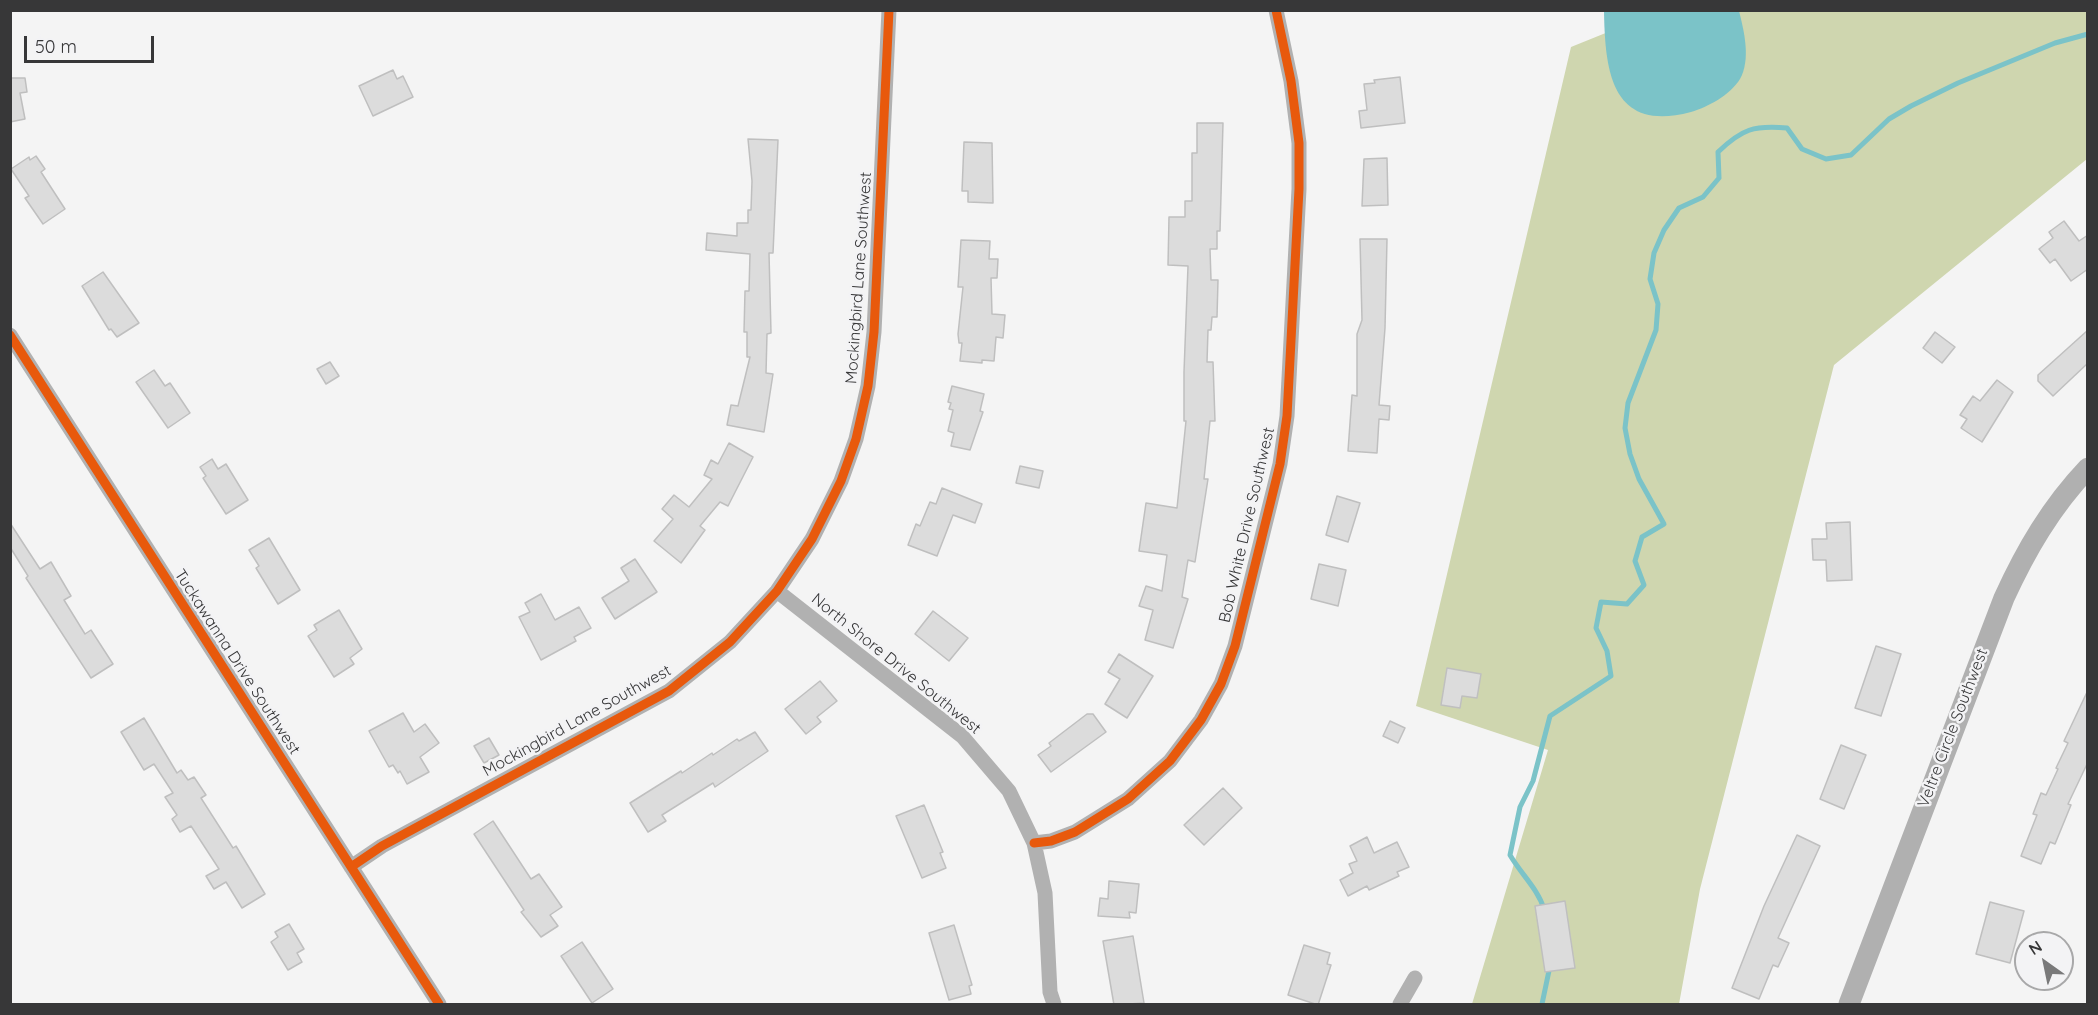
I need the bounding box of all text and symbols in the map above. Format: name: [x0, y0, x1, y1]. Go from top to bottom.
scale bar: [27, 24, 158, 62]
text: 50 m: [35, 35, 77, 58]
street label: Mockingbird Lane Southwest: [842, 171, 876, 385]
street label: Bob White Drive Southwest: [1215, 425, 1279, 625]
street label: Tuckawanna Drive Southwest: [170, 566, 304, 758]
street label: North Shore Drive Southwest: [807, 590, 985, 738]
street label: Veltre Circle Southwest: [1914, 646, 1992, 810]
street label: Mockingbird Lane Southwest: [479, 661, 675, 781]
north arrow: [2014, 931, 2074, 991]
text: N: [2025, 936, 2046, 959]

